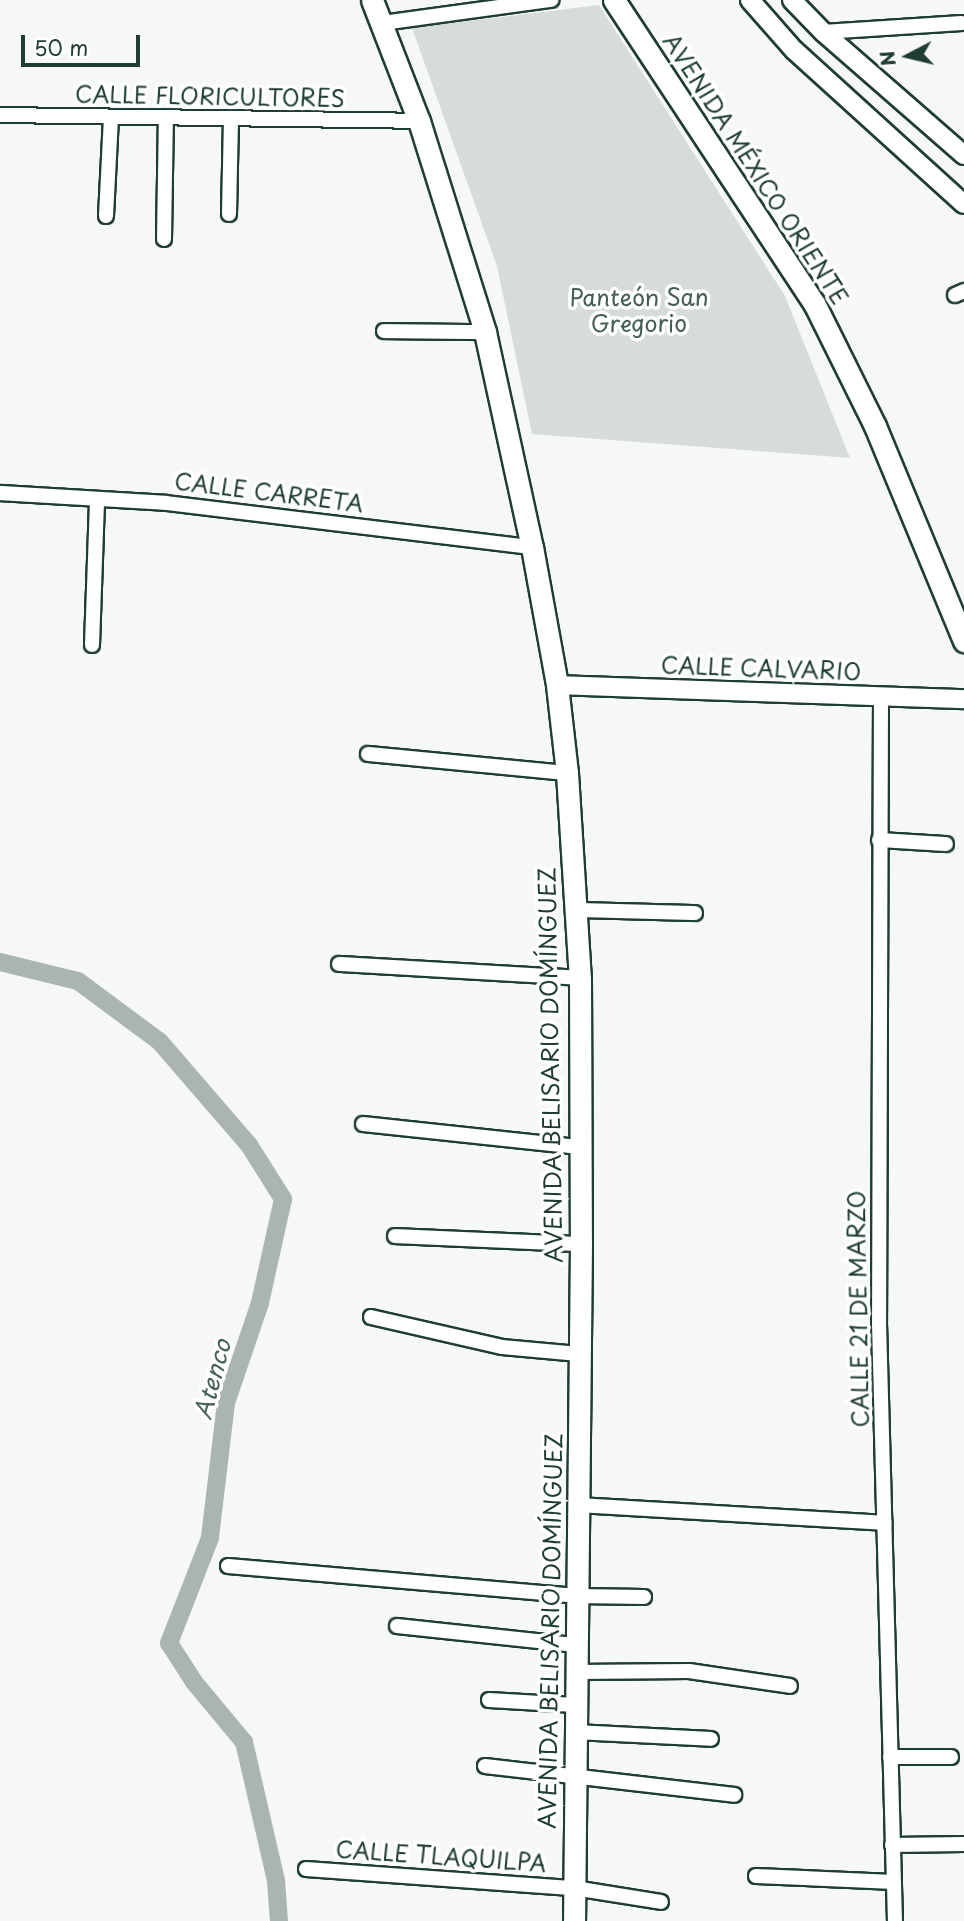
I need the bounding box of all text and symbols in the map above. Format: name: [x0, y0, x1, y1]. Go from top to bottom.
scale bar: [24, 21, 144, 65]
north arrow: [873, 21, 943, 91]
street label: AVENIDA MÉXICO ORIENTE: [657, 27, 855, 311]
text: 50 m: [34, 31, 88, 63]
text: N: [872, 49, 902, 68]
street label: CALLE FLORICULTORES: [74, 80, 346, 112]
park label: Panteón San Gregorio: [569, 283, 709, 337]
street label: CALLE CARRETA: [171, 466, 367, 518]
street label: CALLE CALVARIO: [658, 651, 864, 685]
street label: AVENIDA BELISARIO DOMÍNGUEZ: [533, 866, 567, 1264]
street label: CALLE 21 DE MARZO: [842, 1187, 874, 1431]
water label: Atenco: [188, 1336, 236, 1422]
street label: AVENIDA BELISARIO DOMÍNGUEZ: [533, 1432, 567, 1830]
street label: CALLE TLAQUILPA: [333, 1835, 549, 1877]

